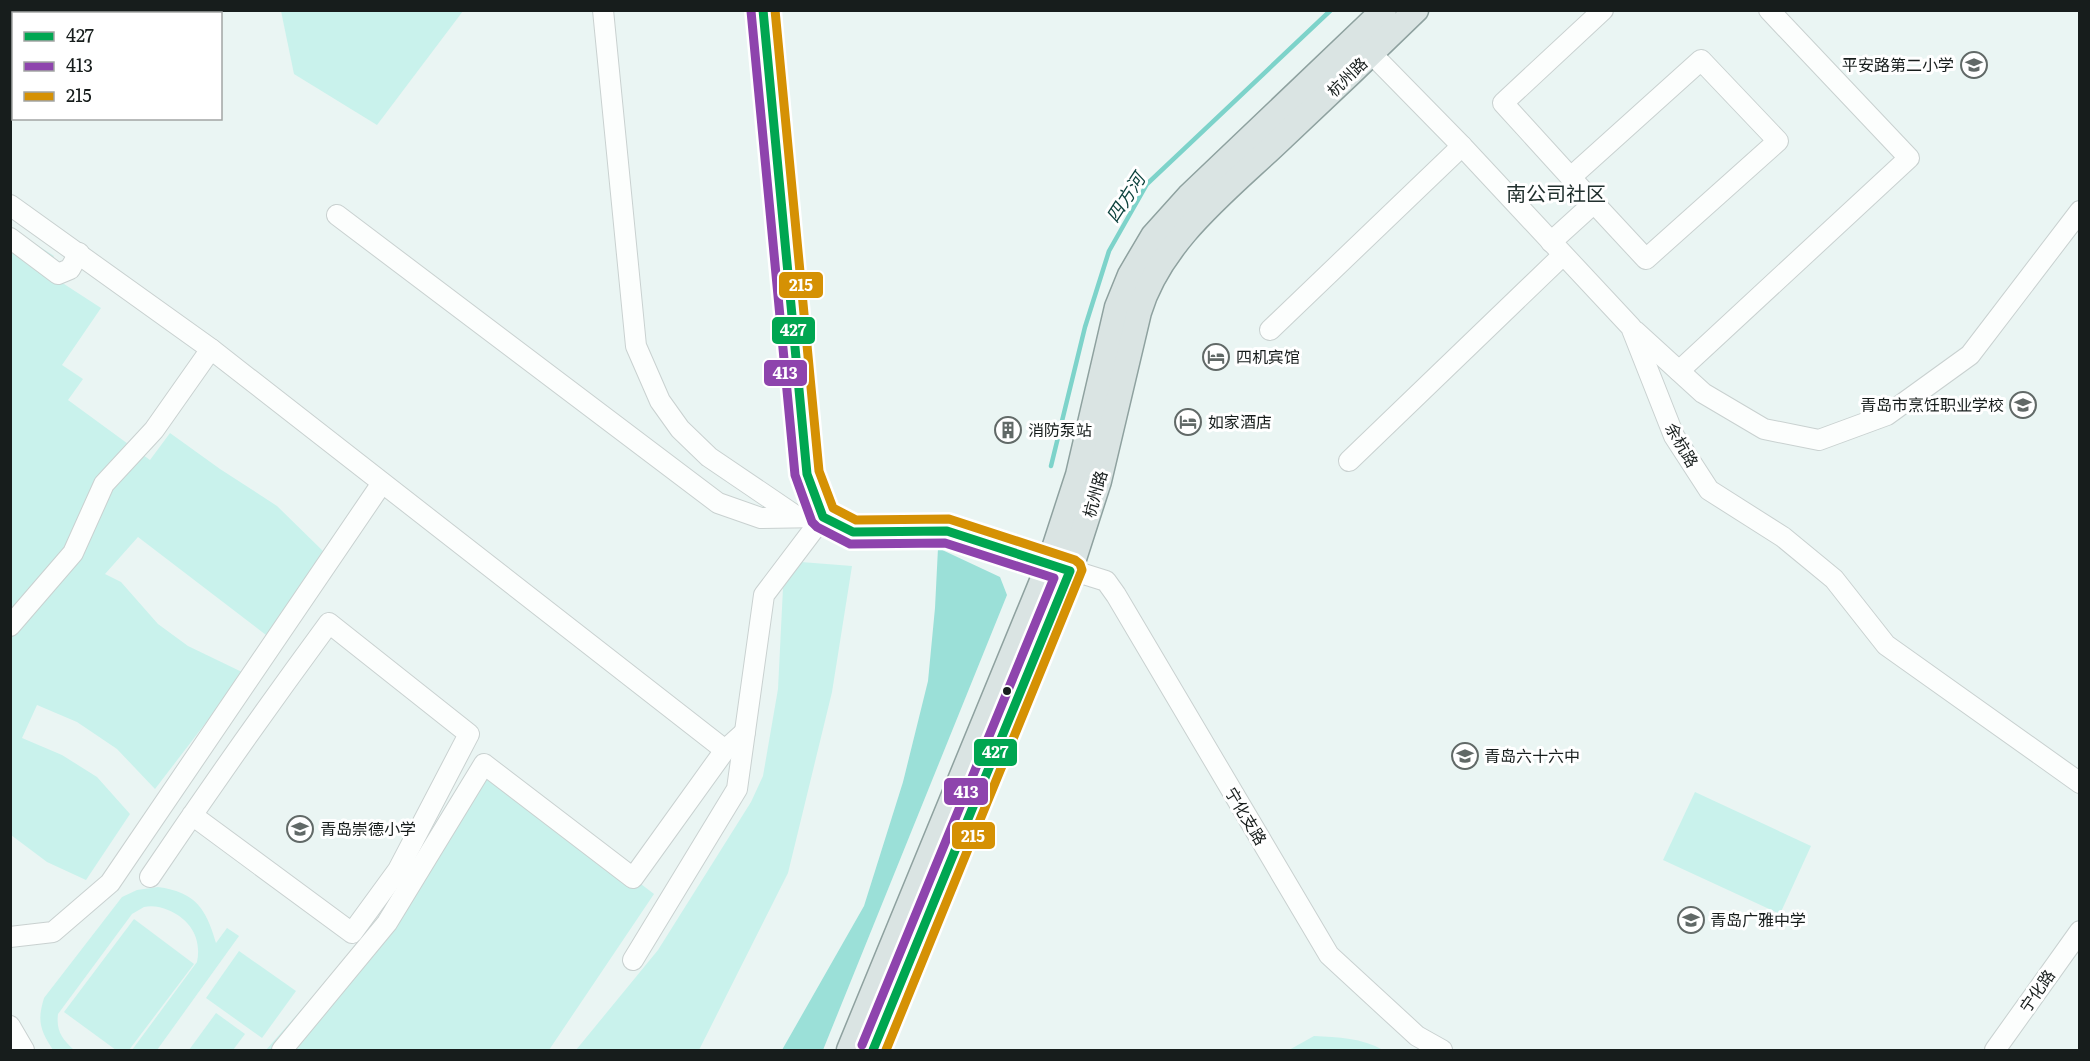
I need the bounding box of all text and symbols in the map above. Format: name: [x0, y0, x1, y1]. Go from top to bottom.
legend: [12, 12, 222, 120]
text: 427: [66, 21, 94, 48]
school or university icon: 平安路第二小学: [1959, 50, 1989, 80]
text: 413: [66, 51, 93, 78]
street label: 杭州路: [1321, 51, 1372, 102]
place label: 平安路第二小学: [1842, 52, 1954, 76]
text: 215: [66, 81, 92, 108]
water label: 四方河: [1099, 165, 1152, 227]
district label: 南公司社区: [1506, 177, 1606, 207]
line badge: 215: [778, 271, 824, 299]
text: 215: [789, 272, 813, 296]
line badge: 427: [771, 316, 816, 345]
text: 427: [780, 317, 807, 341]
hotel icon: 四机宾馆: [1201, 342, 1231, 372]
place label: 四机宾馆: [1236, 344, 1300, 368]
line badge: 413: [763, 359, 808, 387]
text: 413: [772, 360, 798, 384]
school or university icon: 青岛市烹饪职业学校: [2008, 390, 2038, 420]
place label: 青岛市烹饪职业学校: [1860, 392, 2004, 416]
hotel icon: 如家酒店: [1173, 407, 1203, 437]
place label: 如家酒店: [1208, 409, 1272, 433]
building icon: 消防泵站: [993, 415, 1023, 445]
place label: 消防泵站: [1028, 417, 1092, 441]
street label: 余杭路: [1660, 418, 1705, 471]
street label: 杭州路: [1076, 467, 1112, 520]
unlabelled marker: [1001, 685, 1013, 697]
line badge: 427: [973, 738, 1018, 767]
text: 427: [982, 739, 1009, 763]
school or university icon: 青岛六十六中: [1450, 741, 1480, 771]
place label: 青岛六十六中: [1484, 743, 1580, 767]
line badge: 413: [943, 777, 989, 806]
text: 413: [953, 779, 979, 803]
street label: 宁化支路: [1220, 782, 1274, 849]
school or university icon: 青岛崇德小学: [285, 814, 315, 844]
place label: 青岛崇德小学: [320, 816, 416, 840]
line badge: 215: [951, 821, 996, 850]
text: 215: [961, 823, 985, 847]
school or university icon: 青岛广雅中学: [1676, 905, 1706, 935]
place label: 青岛广雅中学: [1710, 907, 1806, 931]
street label: 宁化路: [2013, 964, 2060, 1017]

